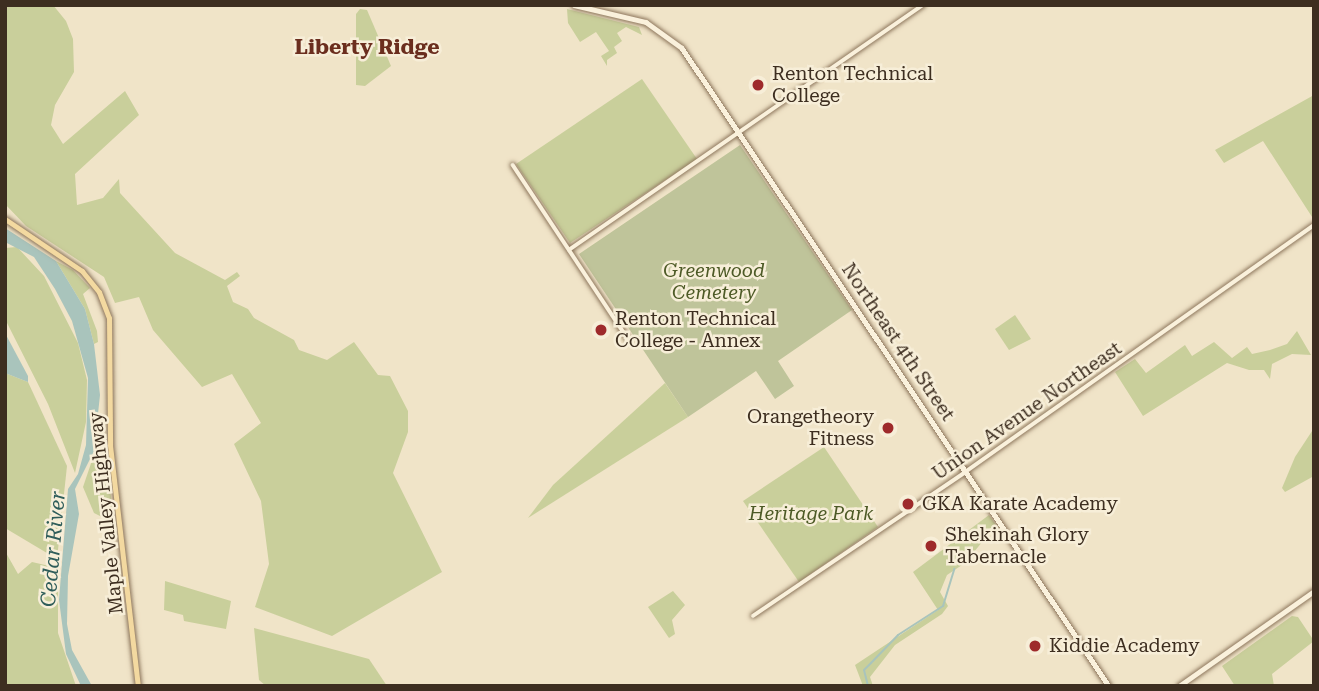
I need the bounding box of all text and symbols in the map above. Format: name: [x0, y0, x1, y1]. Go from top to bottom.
district label: Liberty Ridge: [295, 34, 439, 60]
place label: Renton Technical College: [772, 63, 933, 107]
marker: Renton Technical College: [750, 77, 766, 93]
street label: Northeast 4th Street: [837, 259, 959, 425]
park label: Greenwood Cemetery: [663, 260, 765, 304]
place label: Renton Technical College - Annex: [615, 308, 776, 352]
marker: Renton Technical College - Annex: [593, 322, 609, 338]
street label: Union Avenue Northeast: [928, 337, 1126, 485]
place label: Orangetheory Fitness: [747, 406, 874, 450]
street label: Maple Valley Highway: [84, 411, 128, 615]
marker: Orangetheory Fitness: [880, 420, 896, 436]
water label: Cedar River: [35, 490, 71, 608]
place label: GKA Karate Academy: [922, 493, 1118, 515]
marker: GKA Karate Academy: [900, 496, 916, 512]
park label: Heritage Park: [749, 503, 873, 525]
place label: Shekinah Glory Tabernacle: [945, 524, 1089, 568]
marker: Shekinah Glory Tabernacle: [923, 538, 939, 554]
place label: Kiddie Academy: [1049, 635, 1200, 657]
marker: Kiddie Academy: [1027, 638, 1043, 654]

